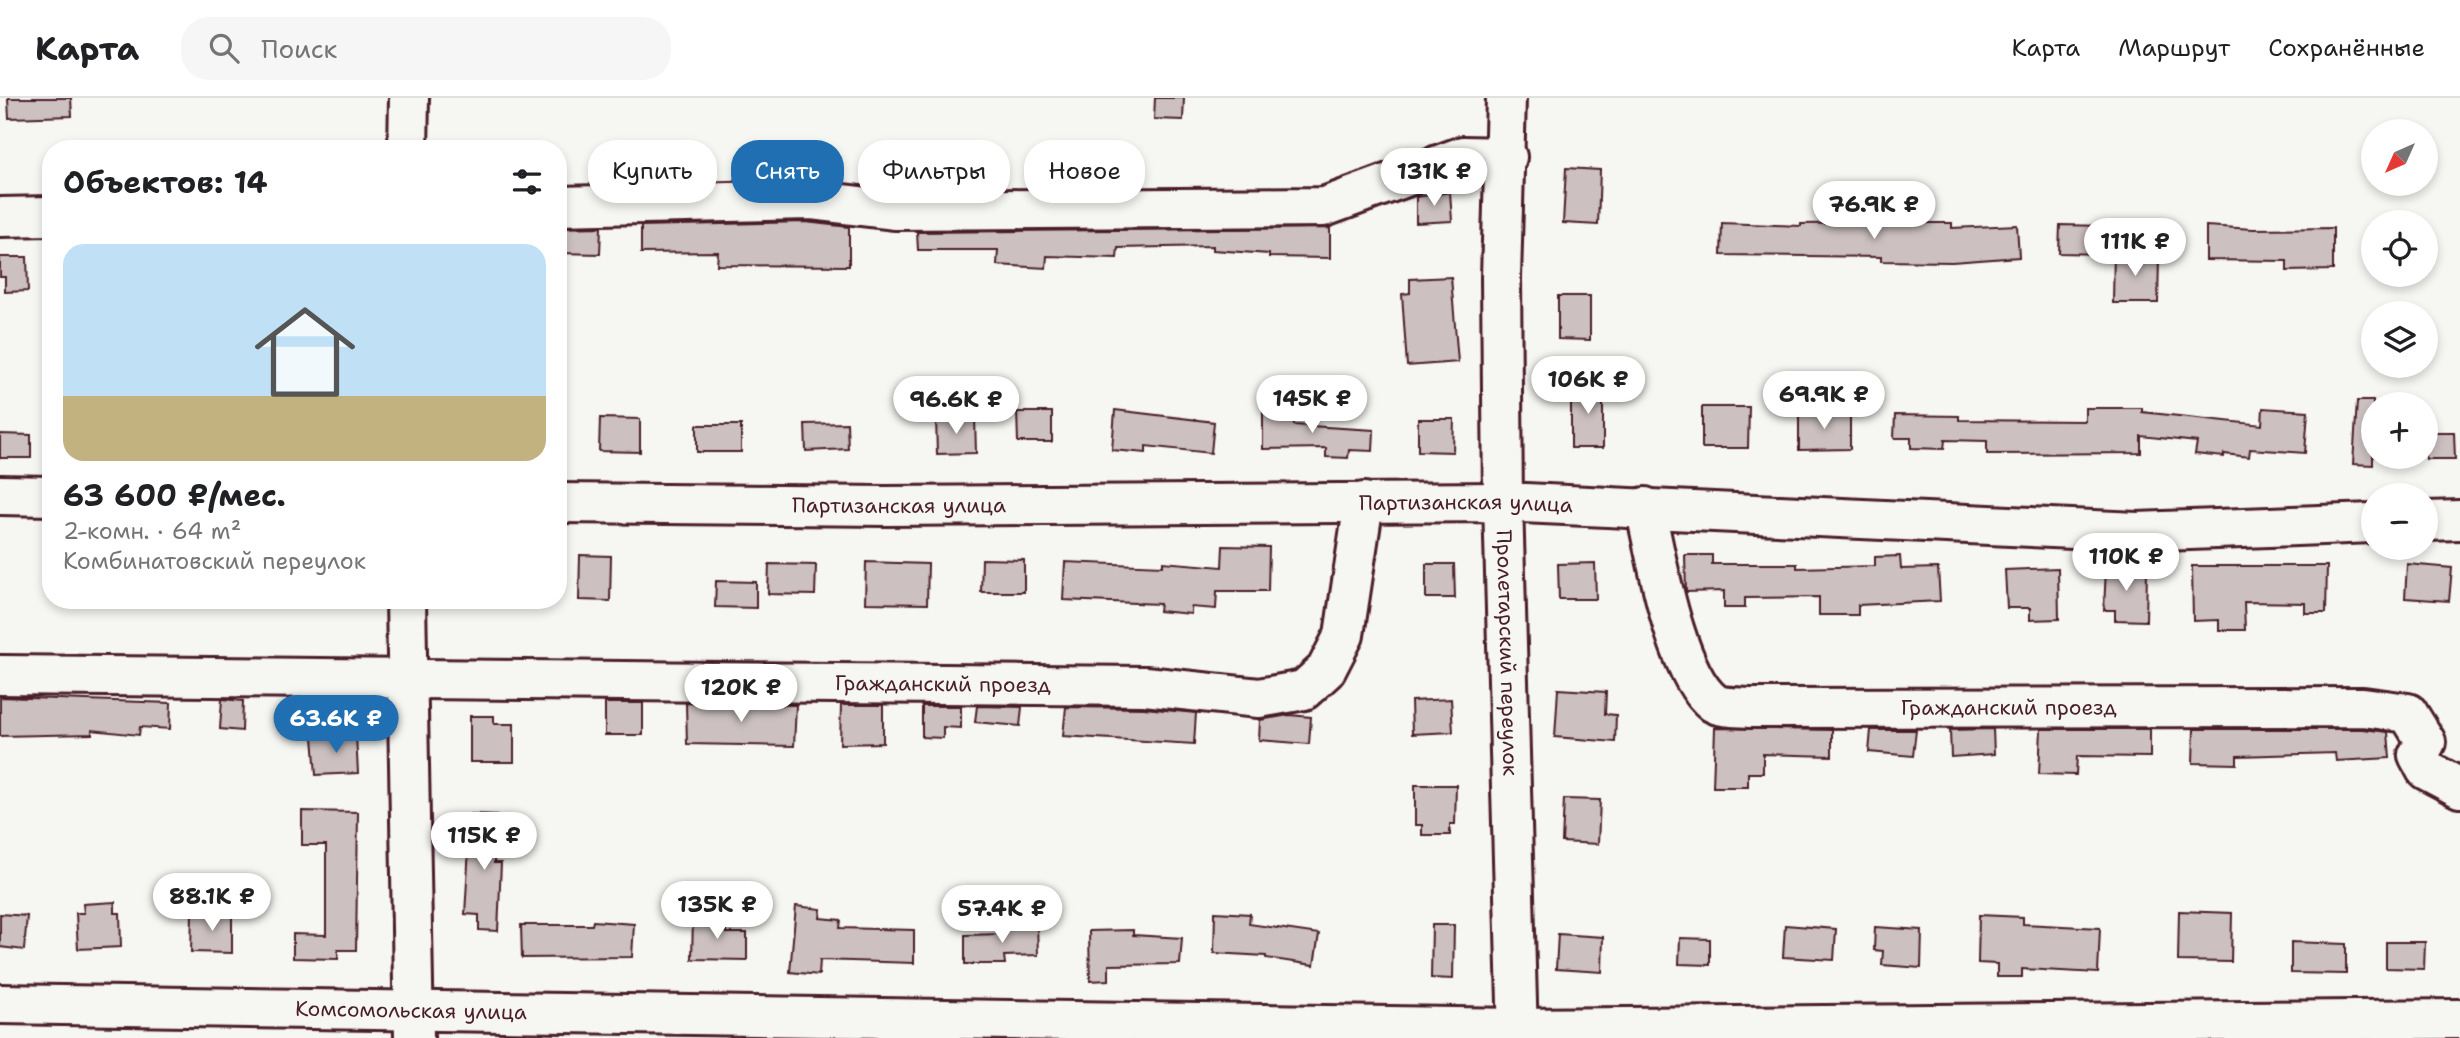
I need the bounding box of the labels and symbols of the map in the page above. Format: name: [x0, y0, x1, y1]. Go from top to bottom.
north arrow: [2361, 119, 2438, 196]
pin: 131K ₽: [1377, 148, 1491, 208]
pin: 76.9K ₽: [1809, 181, 1939, 241]
pin: 111K ₽: [2078, 218, 2192, 278]
pin: 106K ₽: [1531, 356, 1645, 416]
pin: 69.9K ₽: [1759, 372, 1889, 431]
pin: 96.6K ₽: [891, 376, 1021, 436]
pin: 145K ₽: [1255, 376, 1369, 435]
street label: Партизанская улица: [1359, 488, 1574, 519]
street label: Партизанская улица: [792, 491, 1006, 520]
street label: Пролетарский переулок: [1490, 529, 1525, 776]
pin: 110K ₽: [2069, 533, 2183, 593]
pin: 120K ₽: [684, 664, 798, 724]
street label: Гражданский проезд: [835, 669, 1051, 699]
street label: Гражданский проезд: [1901, 693, 2117, 722]
pin: 63.6K ₽: [271, 696, 401, 755]
pin: 115K ₽: [427, 812, 541, 872]
pin: 88.1K ₽: [147, 874, 277, 933]
pin: 135K ₽: [660, 882, 774, 941]
pin: 57.4K ₽: [937, 886, 1067, 945]
street label: Комсомольская улица: [295, 995, 527, 1026]

